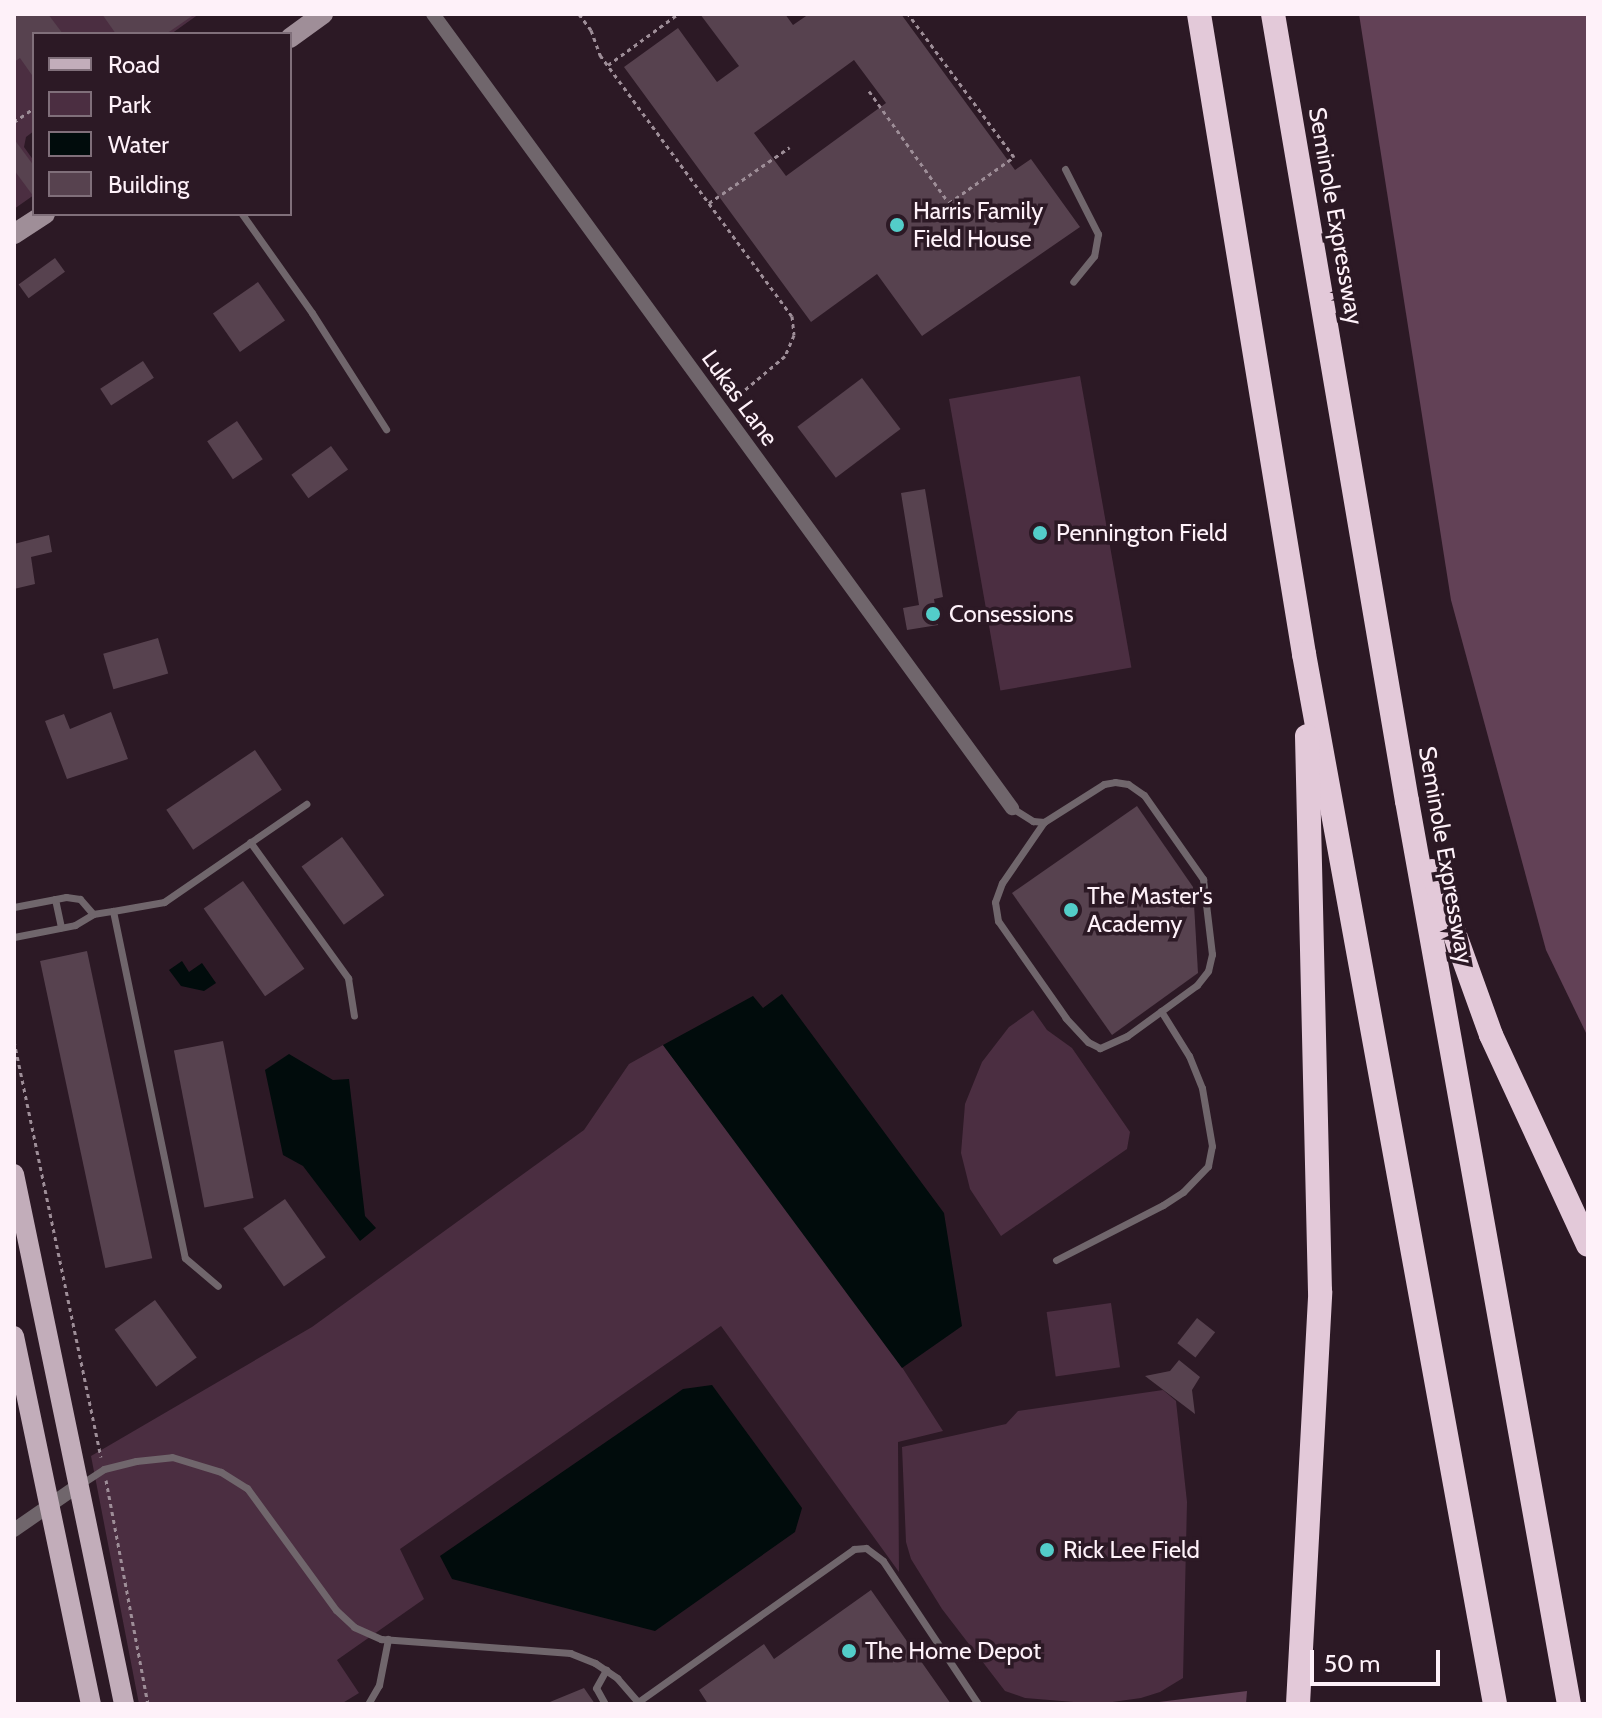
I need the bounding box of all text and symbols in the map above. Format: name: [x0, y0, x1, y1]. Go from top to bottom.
legend: [32, 32, 292, 216]
text: Road: [108, 50, 160, 79]
text: Park: [108, 90, 151, 119]
street label: Seminole Expressway: [1303, 105, 1369, 327]
text: Water: [108, 130, 169, 159]
text: Building: [108, 170, 189, 199]
place label: Harris Family Field House: [913, 197, 1043, 253]
marker: Harris Family Field House: [888, 216, 906, 234]
street label: Lukas Lane: [696, 345, 784, 451]
place label: Pennington Field: [1056, 519, 1228, 547]
marker: Pennington Field: [1031, 524, 1049, 542]
place label: Consessions: [949, 600, 1074, 628]
marker: Consessions: [924, 605, 942, 623]
street label: Seminole Expressway: [1413, 744, 1479, 966]
place label: The Master's Academy: [1087, 882, 1213, 938]
marker: The Master's Academy: [1062, 901, 1080, 919]
place label: Rick Lee Field: [1063, 1536, 1200, 1564]
marker: Rick Lee Field: [1038, 1541, 1056, 1559]
scale bar: [1314, 1634, 1444, 1684]
place label: The Home Depot: [865, 1637, 1041, 1665]
marker: The Home Depot: [840, 1642, 858, 1660]
text: 50 m: [1324, 1649, 1380, 1678]

